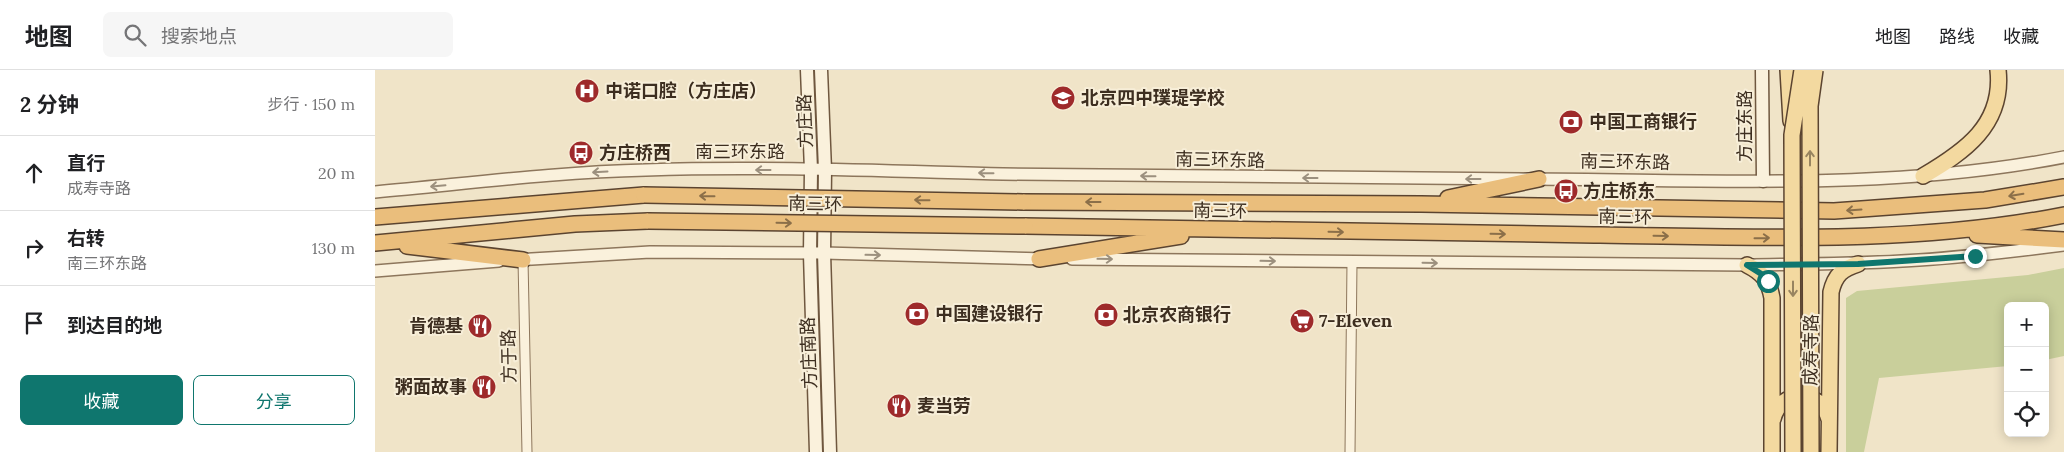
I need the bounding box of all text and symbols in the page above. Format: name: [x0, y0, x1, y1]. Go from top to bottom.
search box: [103, 12, 453, 57]
text: 地图: [25, 21, 73, 52]
icon: search: [121, 21, 149, 49]
text: 搜索地点: [161, 24, 237, 48]
text: 地图: [1875, 25, 1911, 48]
text: 路线: [1939, 25, 1975, 48]
text: 收藏: [2003, 25, 2039, 48]
hospital icon: 中诺口腔（方庄店）: [574, 78, 600, 104]
place label: 中诺口腔（方庄店）: [605, 79, 767, 102]
school or university icon: 北京四中璞瑅学校: [1050, 85, 1076, 111]
place label: 北京四中璞瑅学校: [1081, 86, 1225, 109]
street label: 方庄东路: [1733, 90, 1756, 162]
text: 2 分钟: [20, 91, 79, 118]
text: 步行 · 150 m: [268, 94, 355, 114]
street label: 方庄路: [792, 94, 817, 148]
bank icon: 中国工商银行: [1558, 109, 1584, 135]
place label: 中国工商银行: [1589, 110, 1697, 133]
bus stop icon: 方庄桥西: [568, 140, 594, 166]
street label: 南三环东路: [695, 140, 785, 163]
place label: 方庄桥西: [599, 141, 671, 164]
street label: 南三环东路: [1175, 147, 1265, 172]
street label: 南三环东路: [1580, 149, 1670, 174]
text: 直行: [67, 151, 105, 175]
one-way arrow: [1805, 151, 1815, 167]
icon: ahead: [20, 159, 48, 187]
text: 20 m: [318, 163, 355, 183]
one-way arrow: [755, 165, 771, 175]
one-way arrow: [593, 167, 609, 176]
one-way arrow: [978, 168, 994, 178]
one-way arrow: [1140, 171, 1156, 181]
one-way arrow: [1303, 173, 1319, 183]
one-way arrow: [1465, 174, 1482, 184]
text: 成寿寺路: [67, 178, 131, 198]
bus stop icon: 方庄桥东: [1553, 178, 1579, 204]
place label: 方庄桥东: [1583, 179, 1655, 202]
one-way arrow: [431, 181, 447, 191]
one-way arrow: [2008, 190, 2024, 200]
one-way arrow: [699, 191, 716, 201]
street label: 南三环: [788, 192, 842, 215]
one-way arrow: [914, 195, 930, 205]
one-way arrow: [1085, 198, 1101, 207]
street label: 南三环: [1193, 199, 1247, 222]
street label: 南三环: [1598, 205, 1652, 228]
one-way arrow: [1846, 205, 1862, 214]
one-way arrow: [776, 218, 792, 228]
text: 右转: [67, 226, 105, 250]
one-way arrow: [1328, 227, 1344, 236]
one-way arrow: [1490, 229, 1506, 239]
one-way arrow: [1652, 231, 1668, 241]
one-way arrow: [1753, 233, 1769, 242]
icon: right: [20, 234, 48, 262]
text: 130 m: [312, 238, 355, 258]
route end: [1964, 245, 1987, 268]
one-way arrow: [864, 250, 880, 259]
text: 南三环东路: [67, 253, 147, 273]
one-way arrow: [1096, 254, 1113, 264]
one-way arrow: [1259, 256, 1275, 266]
one-way arrow: [1422, 258, 1438, 268]
route start: [1757, 270, 1780, 293]
one-way arrow: [1788, 280, 1798, 297]
bank icon: 中国建设银行: [904, 301, 930, 327]
place label: 中国建设银行: [935, 302, 1043, 325]
bank icon: 北京农商银行: [1093, 302, 1119, 328]
map controls: [2004, 302, 2049, 437]
button: +: [2004, 302, 2049, 347]
place label: 北京农商银行: [1123, 303, 1231, 326]
supermarket icon: 7-Eleven: [1289, 308, 1315, 334]
icon: arrive: [20, 309, 48, 337]
place label: 7-Eleven: [1319, 309, 1393, 332]
text: 到达目的地: [67, 313, 162, 337]
restaurant icon: 肯德基: [467, 313, 493, 339]
place label: 肯德基: [409, 314, 463, 337]
street label: 成寿寺路: [1798, 314, 1823, 386]
street label: 方庄南路: [796, 317, 821, 389]
street label: 方于路: [497, 329, 520, 383]
button: −: [2004, 347, 2049, 392]
restaurant icon: 粥面故事: [471, 374, 497, 400]
button: 收藏: [20, 375, 183, 425]
button: 分享: [193, 375, 355, 425]
place label: 粥面故事: [395, 375, 467, 398]
button: locate: [2004, 392, 2049, 437]
restaurant icon: 麦当劳: [886, 393, 912, 419]
place label: 麦当劳: [917, 394, 971, 417]

